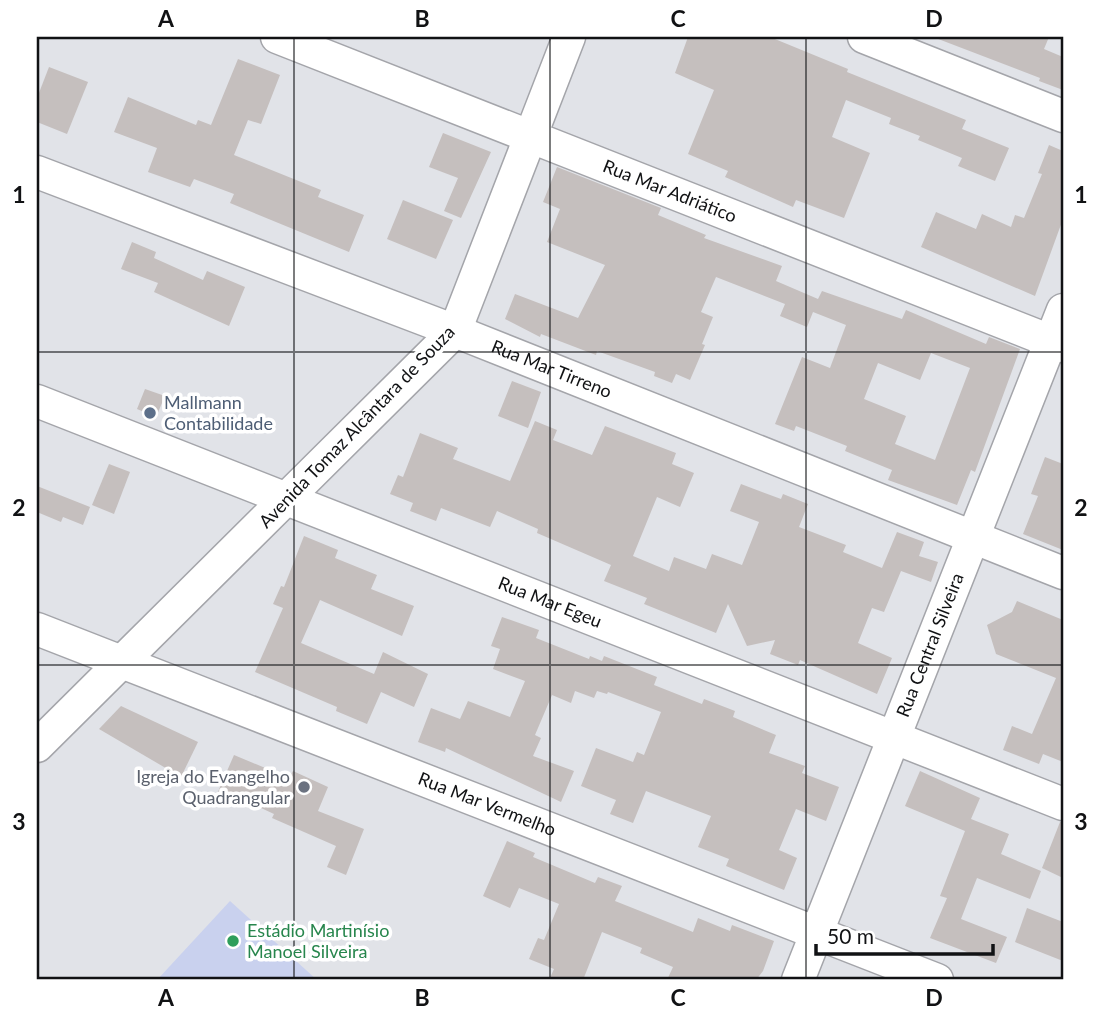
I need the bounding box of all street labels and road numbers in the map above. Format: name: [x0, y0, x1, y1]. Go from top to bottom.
street label: Rua Mar Adriático: [600, 154, 740, 227]
street label: Avenida Tomaz Alcântara de Souza: [254, 321, 459, 532]
street label: Rua Mar Tirreno: [488, 335, 615, 402]
street label: Rua Central Silveira: [891, 570, 968, 720]
street label: Rua Mar Egeu: [495, 571, 605, 632]
street label: Rua Mar Vermelho: [415, 767, 559, 840]

